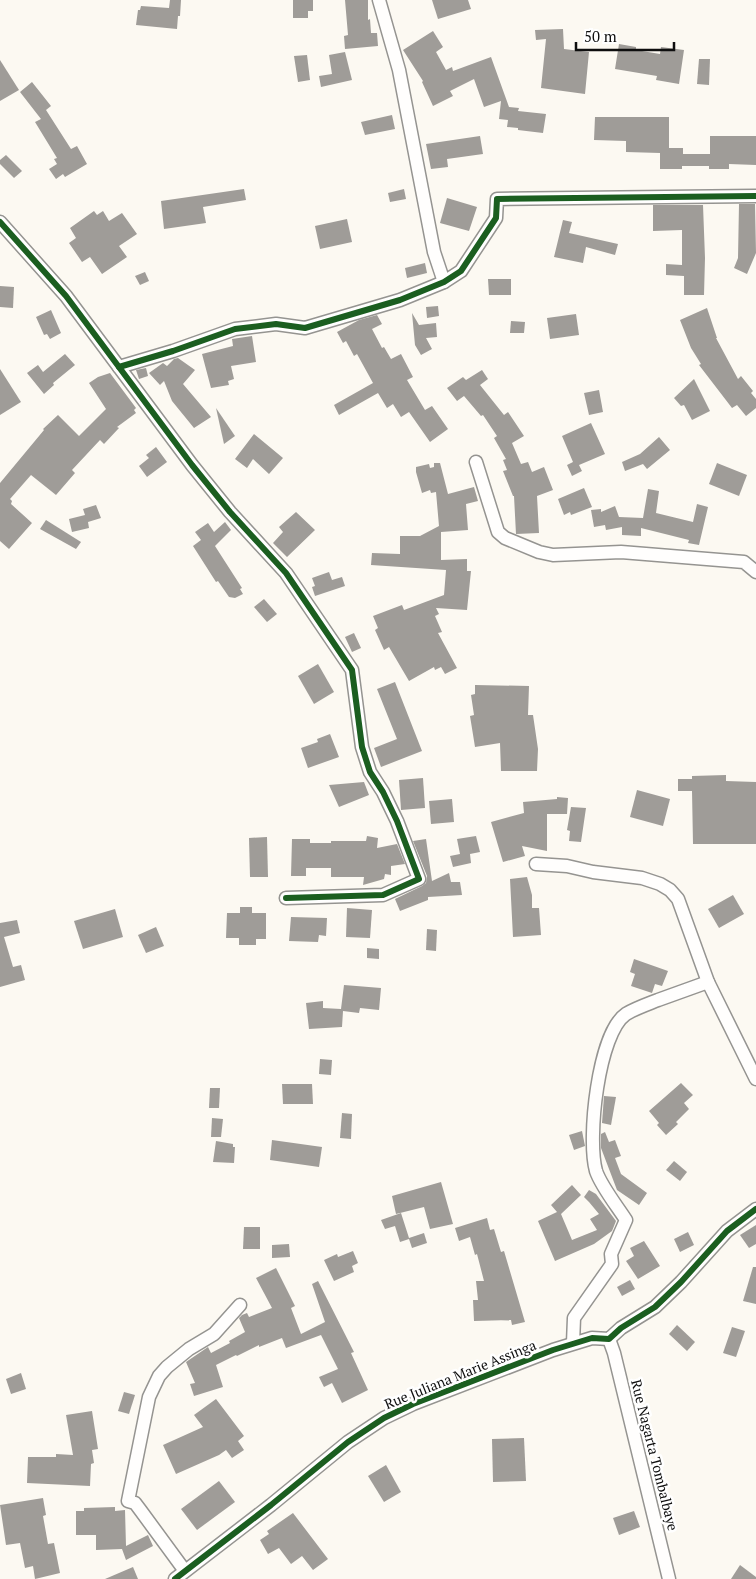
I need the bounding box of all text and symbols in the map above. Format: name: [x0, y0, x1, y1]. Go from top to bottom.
scale bar: [576, 20, 674, 52]
text: 50 m: [584, 26, 617, 46]
street label: Rue Juliana Marie Assinga: [381, 1335, 539, 1413]
street label: Rue Nagarta Tombalbaye: [627, 1377, 683, 1533]

